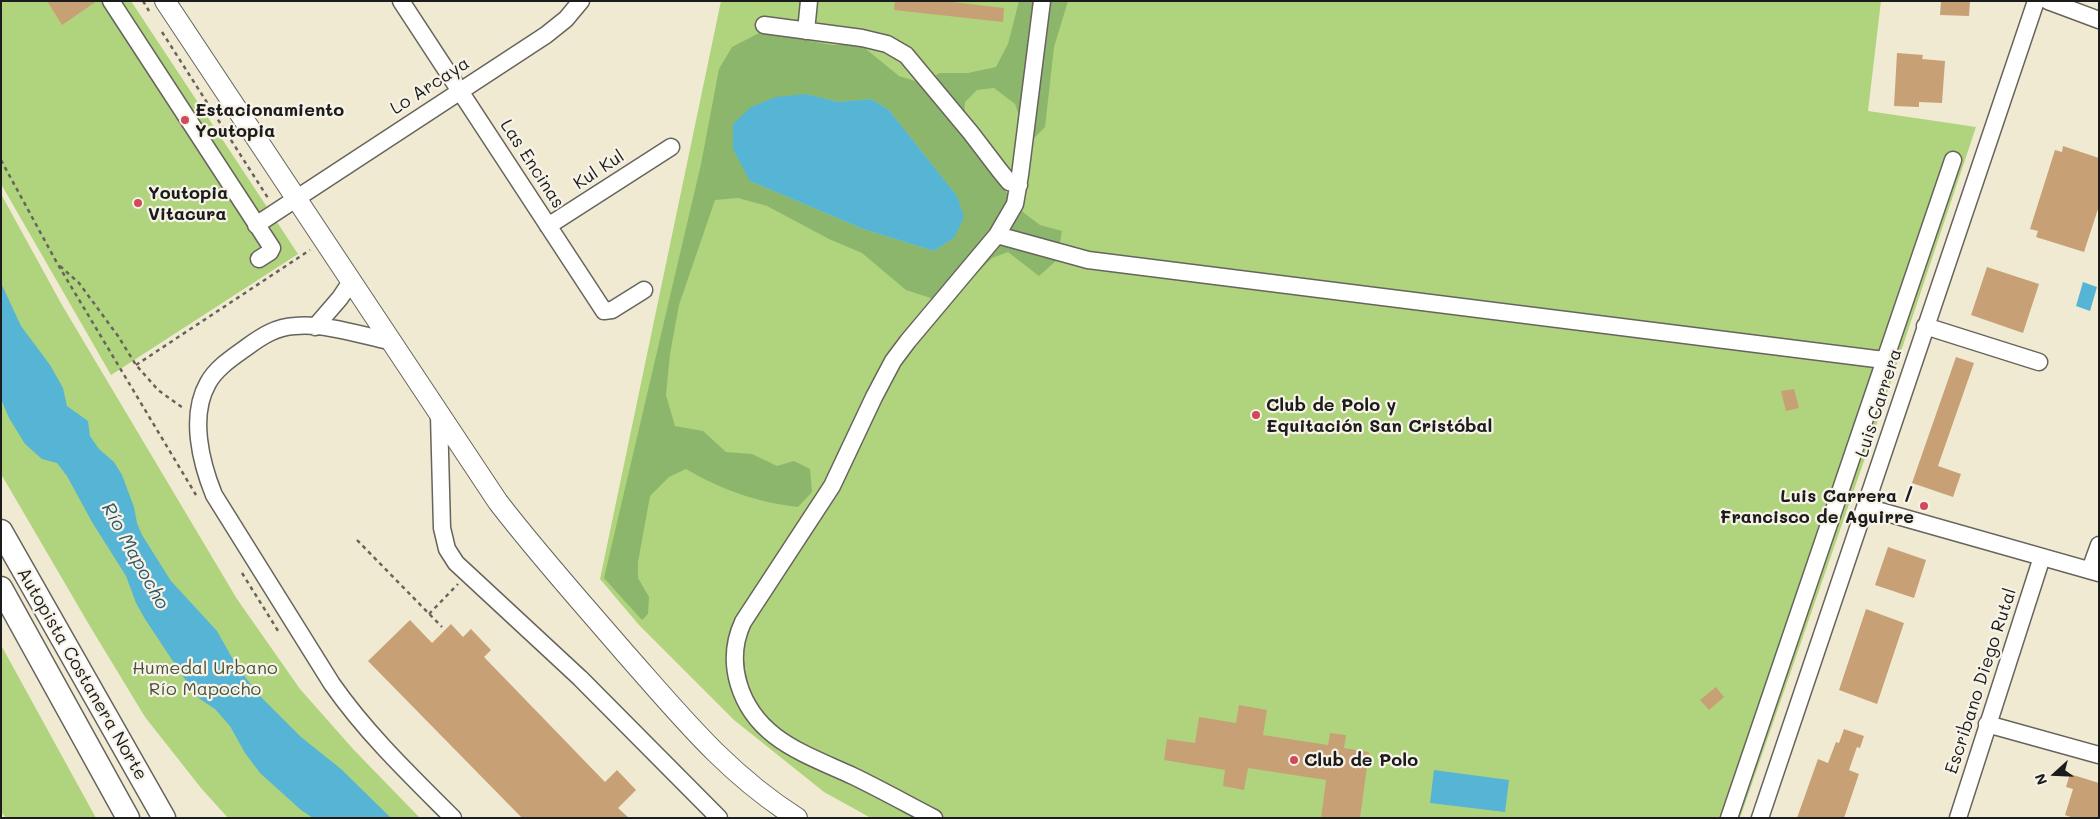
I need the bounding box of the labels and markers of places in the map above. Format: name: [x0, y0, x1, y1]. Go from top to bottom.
place label: Estacionamiento Youtopia: [195, 99, 344, 142]
marker: Estacionamiento Youtopia: [179, 114, 191, 126]
place label: Youtopia Vitacura: [148, 182, 228, 224]
marker: Youtopia Vitacura: [132, 197, 144, 209]
place label: Club de Polo y Equitación San Cristóbal: [1266, 394, 1492, 436]
marker: Club de Polo y Equitación San Cristóbal: [1250, 409, 1262, 421]
place label: Luis Carrera / Francisco de Aguirre: [1720, 485, 1914, 528]
marker: Luis Carrera / Francisco de Aguirre: [1918, 500, 1930, 512]
place label: Club de Polo: [1304, 749, 1418, 771]
marker: Club de Polo: [1288, 754, 1300, 766]

